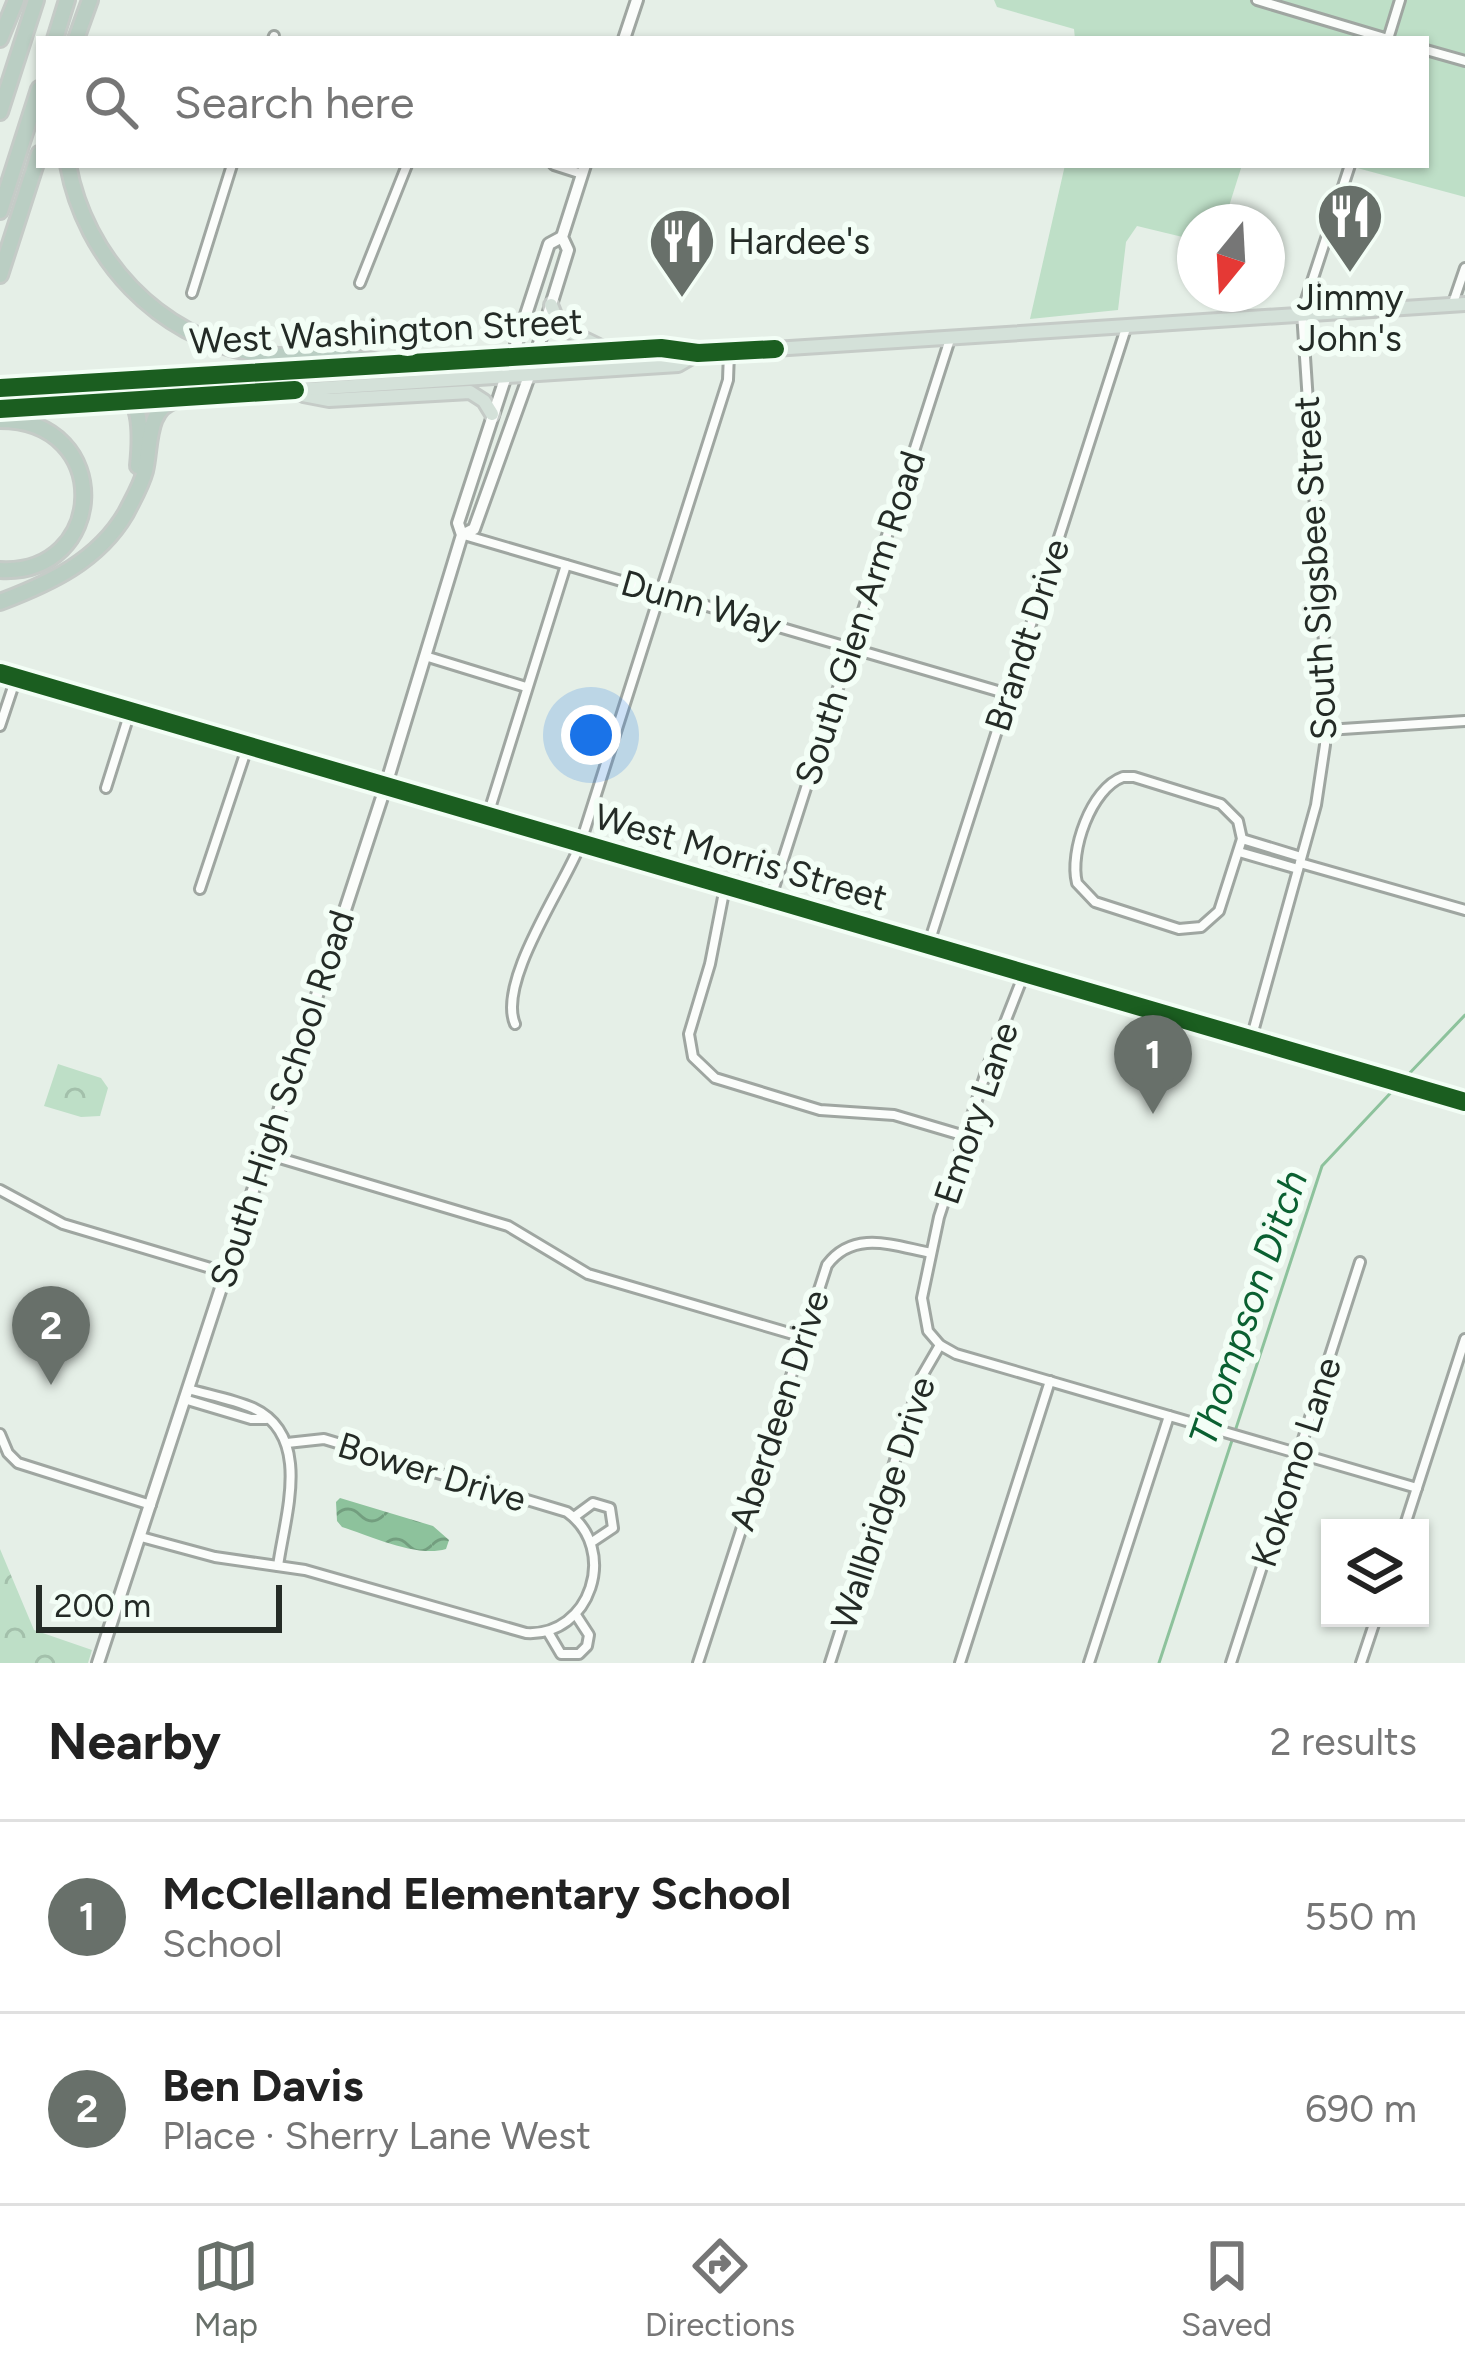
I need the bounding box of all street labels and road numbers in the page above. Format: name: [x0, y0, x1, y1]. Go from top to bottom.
street label: West Washington Street: [188, 299, 584, 363]
street label: South Sigsbee Street: [1285, 395, 1345, 741]
street label: South Glen Arm Road: [786, 446, 934, 790]
street label: Brandt Drive: [976, 534, 1078, 736]
street label: Dunn Way: [616, 561, 786, 647]
street label: West Morris Street: [590, 795, 892, 919]
street label: South High School Road: [201, 905, 363, 1293]
street label: Emory Lane: [925, 1016, 1027, 1210]
street label: Aberdeen Drive: [720, 1285, 838, 1535]
street label: Kokomo Lane: [1242, 1352, 1350, 1572]
street label: Wallbridge Drive: [822, 1371, 944, 1635]
street label: Bower Drive: [333, 1423, 531, 1521]

